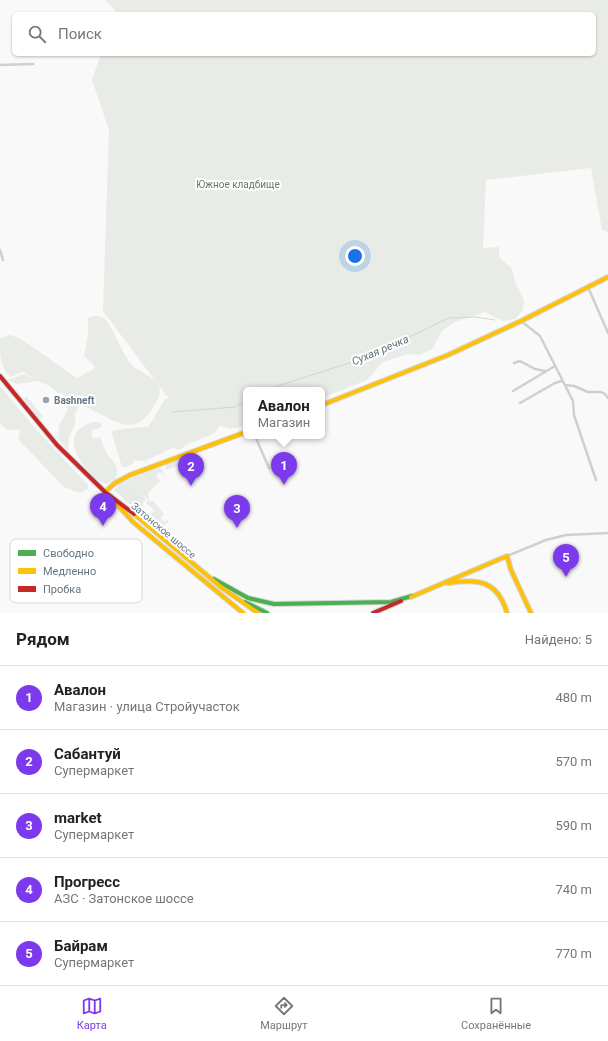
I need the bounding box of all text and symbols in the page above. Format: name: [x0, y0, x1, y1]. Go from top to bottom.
search box: [12, 12, 596, 56]
icon: search: [26, 23, 48, 45]
text: Поиск: [58, 25, 102, 43]
park label: Южное кладбище: [196, 179, 280, 190]
your location: [345, 246, 365, 266]
water label: Сухая речка: [350, 333, 411, 368]
popup: [243, 387, 325, 439]
marker: Bashneft: [41, 395, 51, 405]
place label: Bashneft: [54, 395, 95, 406]
text: Авалон: [258, 397, 310, 415]
text: Магазин: [258, 415, 310, 430]
pin: 1: [271, 452, 297, 485]
pin: 2: [178, 453, 204, 486]
pin: 4: [90, 493, 116, 526]
pin: 3: [224, 495, 250, 528]
street label: Затонское шоссе: [129, 500, 198, 561]
legend: [10, 539, 142, 603]
pin: 5: [553, 544, 579, 577]
text: Свободно: [43, 547, 94, 560]
text: Медленно: [43, 565, 96, 578]
text: Пробка: [43, 583, 81, 596]
text: Рядом: [16, 629, 70, 649]
text: Найдено: 5: [525, 632, 592, 647]
text: Авалон: [54, 681, 106, 699]
text: 1: [25, 690, 33, 705]
text: 480 m: [555, 690, 592, 705]
text: Магазин · улица Стройучасток: [54, 699, 240, 714]
text: Сабантуй: [54, 745, 121, 763]
text: 2: [25, 754, 33, 769]
text: 570 m: [555, 754, 592, 769]
text: Супермаркет: [54, 763, 134, 778]
text: market: [54, 809, 102, 827]
text: 3: [25, 818, 33, 833]
text: 590 m: [555, 818, 592, 833]
text: Супермаркет: [54, 827, 134, 842]
text: Прогресс: [54, 873, 120, 891]
text: 4: [25, 882, 33, 897]
text: 740 m: [555, 882, 592, 897]
text: АЗС · Затонское шоссе: [54, 891, 194, 906]
text: Байрам: [54, 937, 108, 955]
text: 5: [25, 946, 33, 961]
text: 770 m: [555, 946, 592, 961]
text: Супермаркет: [54, 955, 134, 970]
tab: Карта: [77, 995, 107, 1032]
tab: Маршрут: [260, 995, 308, 1032]
tab: Сохранённые: [461, 995, 531, 1032]

